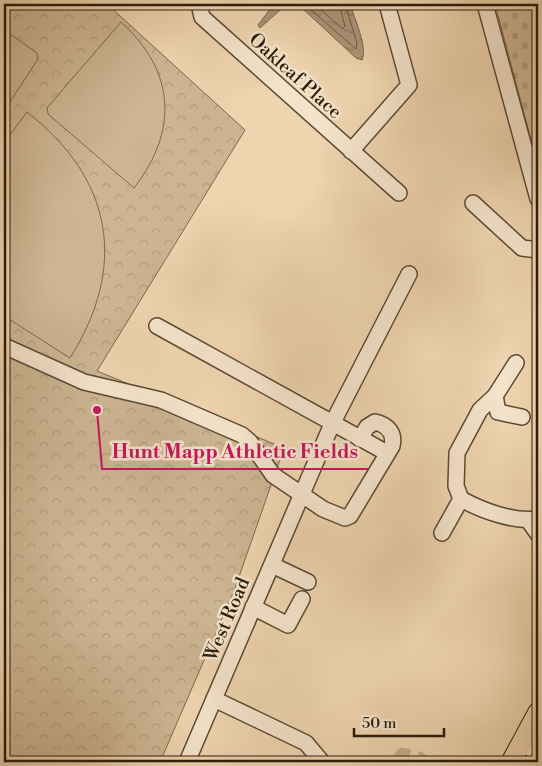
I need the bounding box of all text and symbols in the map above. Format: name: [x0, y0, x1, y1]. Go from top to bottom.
street label: Oakleaf Place: [244, 28, 347, 124]
callout: Hunt Mapp Athletic Fields: [102, 434, 368, 469]
text: Hunt Mapp Athletic Fields: [112, 440, 358, 465]
street label: West Road: [198, 574, 255, 666]
scale bar: [354, 706, 444, 738]
text: 50 m: [362, 714, 396, 733]

